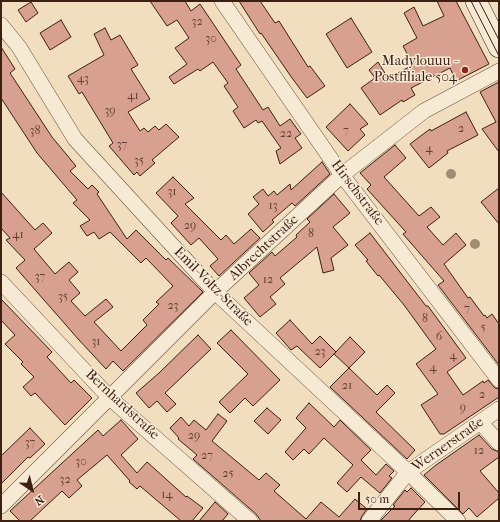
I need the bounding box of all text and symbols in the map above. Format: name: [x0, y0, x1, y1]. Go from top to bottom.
house number: 32: [191, 15, 203, 29]
house number: 30: [205, 32, 217, 46]
place label: Madylouuu - Postfiliale 504: [374, 54, 457, 86]
marker: Madylouuu - Postfiliale 504: [460, 65, 470, 75]
house number: 43: [77, 72, 89, 86]
house number: 41: [127, 89, 139, 103]
house number: 39: [104, 104, 116, 118]
house number: 2: [458, 122, 464, 136]
house number: 38: [30, 124, 40, 138]
house number: 7: [343, 124, 349, 138]
house number: 22: [280, 127, 292, 141]
house number: 37: [117, 138, 127, 152]
house number: 4: [425, 142, 433, 156]
house number: 35: [134, 154, 144, 168]
street label: Hirschstraße: [327, 157, 387, 229]
house number: 31: [167, 185, 177, 199]
house number: 13: [268, 199, 278, 213]
street label: Albrechtstraße: [226, 212, 302, 284]
house number: 29: [184, 219, 196, 233]
house number: 8: [308, 227, 314, 241]
house number: 41: [12, 228, 24, 242]
street label: Emil-Voltz-Straße: [170, 244, 256, 330]
house number: 37: [35, 270, 45, 284]
house number: 12: [263, 273, 273, 287]
house number: 35: [58, 290, 68, 304]
house number: 23: [167, 299, 179, 313]
house number: 7: [464, 302, 470, 316]
house number: 8: [422, 312, 428, 326]
house number: 5: [480, 321, 486, 335]
house number: 6: [436, 330, 442, 344]
house number: 31: [91, 335, 101, 349]
house number: 23: [314, 345, 326, 359]
house number: 4: [449, 349, 457, 363]
house number: 4: [429, 361, 437, 375]
street label: Bernhardstraße: [82, 366, 162, 444]
house number: 21: [342, 379, 352, 393]
house number: 2: [479, 388, 485, 402]
house number: 9: [460, 401, 466, 415]
street label: Wernerstraße: [409, 414, 487, 476]
house number: 29: [188, 429, 200, 443]
house number: 37: [25, 436, 35, 450]
house number: 12: [474, 444, 484, 458]
house number: 27: [201, 449, 213, 463]
house number: 30: [75, 455, 87, 469]
house number: 25: [222, 467, 234, 481]
north arrow: [12, 470, 52, 510]
house number: 32: [59, 473, 71, 487]
scale bar: [360, 484, 462, 510]
house number: 14: [161, 488, 173, 502]
text: 50 m: [365, 492, 389, 506]
text: N: [32, 493, 46, 508]

